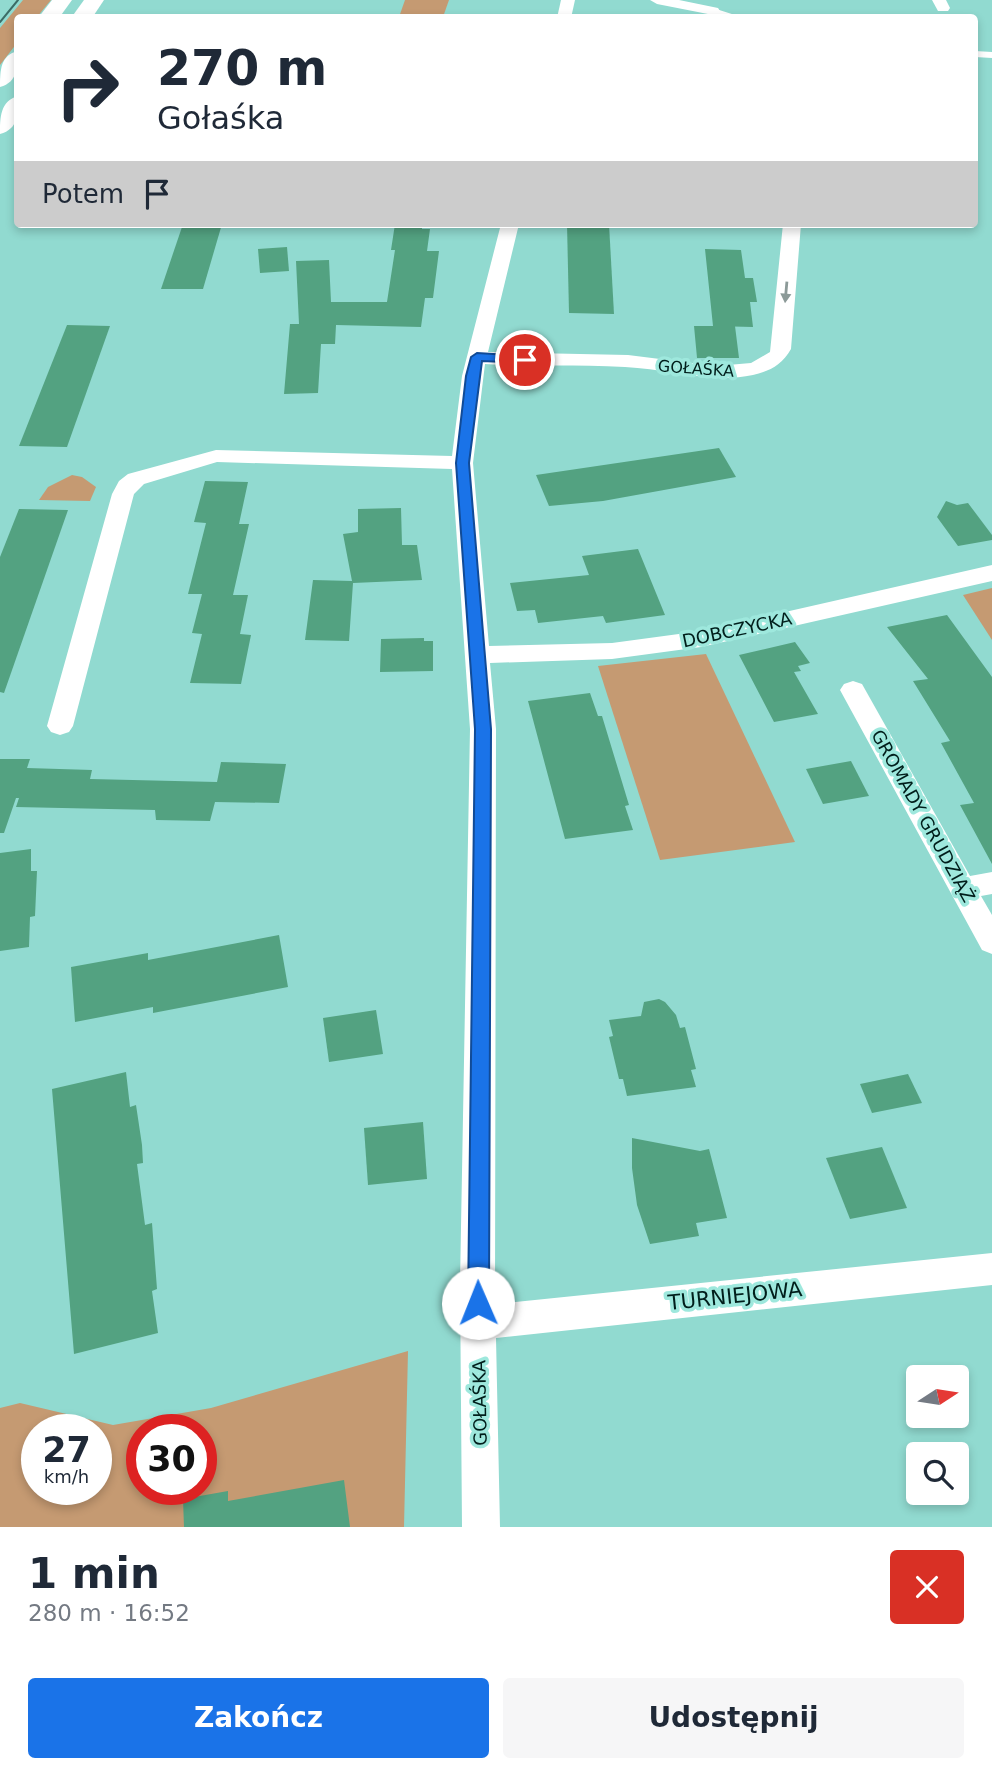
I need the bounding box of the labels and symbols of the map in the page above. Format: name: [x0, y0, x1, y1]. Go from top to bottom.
one-way arrow: [780, 281, 791, 303]
pin: [495, 330, 555, 390]
street label: GOŁAŚKA: [657, 356, 735, 381]
street label: DOBCZYCKA: [680, 608, 794, 651]
street label: GROMADY GRUDZIĄŻ: [867, 726, 980, 906]
position arrow: [441, 1266, 515, 1340]
street label: TURNIEJOWA: [666, 1277, 804, 1315]
street label: GOŁAŚKA: [468, 1359, 491, 1446]
north arrow: [906, 1365, 970, 1428]
speed limit sign: 30: [126, 1414, 217, 1505]

